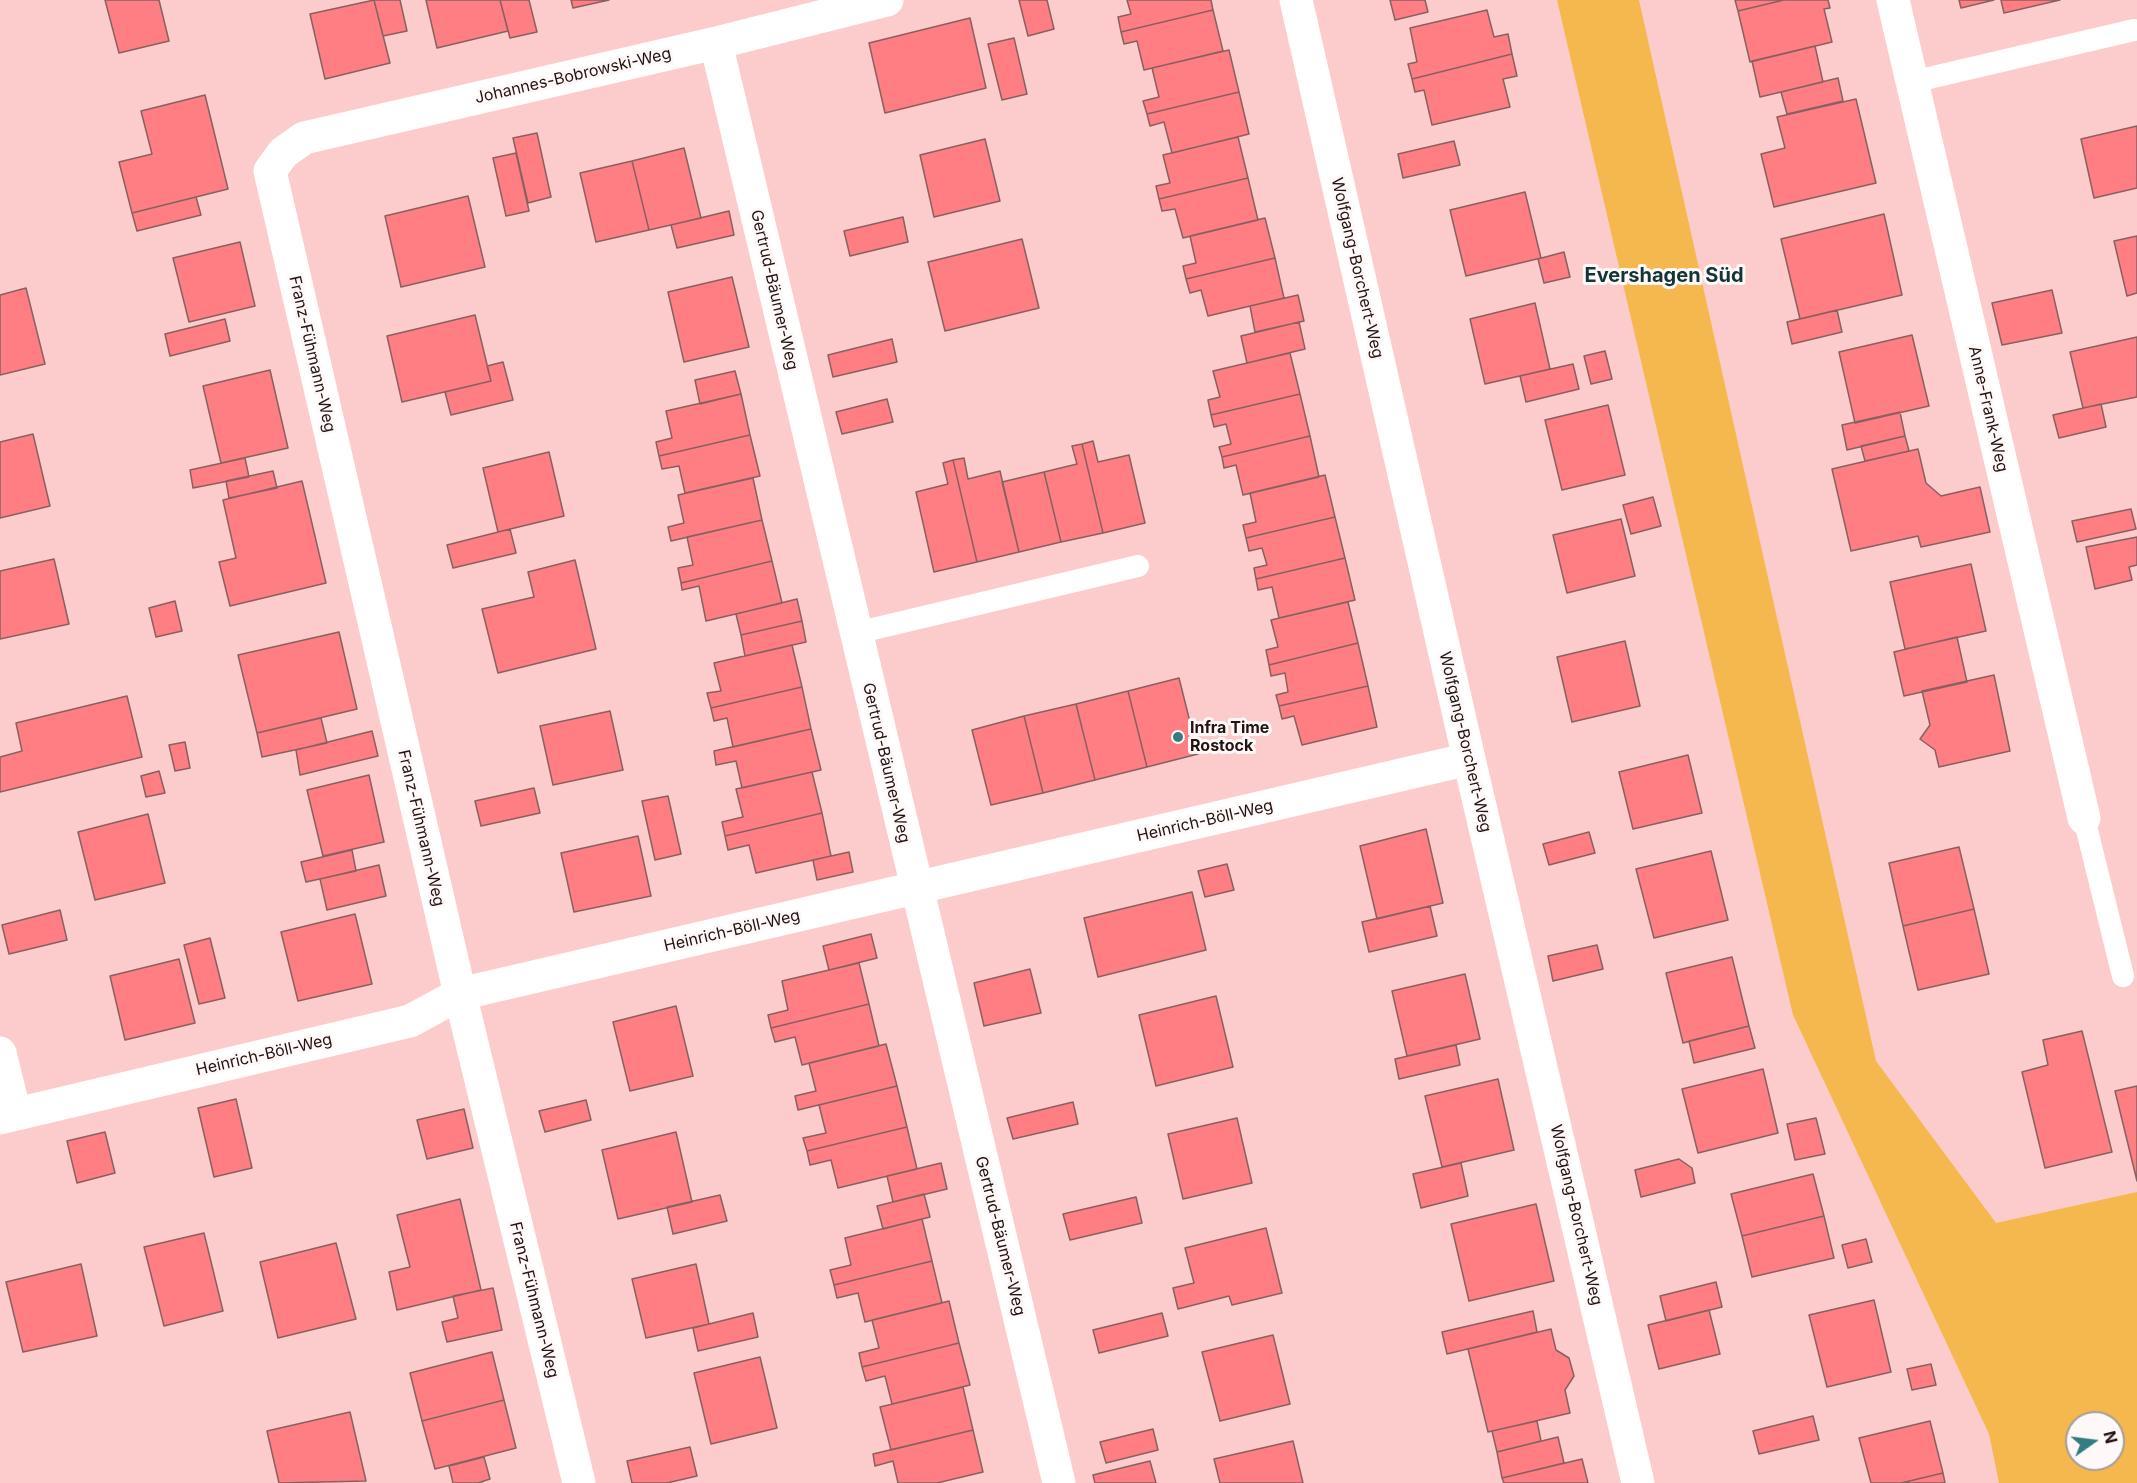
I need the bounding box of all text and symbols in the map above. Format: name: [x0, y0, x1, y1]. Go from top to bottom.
street label: Johannes-Bobrowski-Weg: [473, 44, 673, 108]
street label: Wolfgang-Borchert-Weg: [1327, 176, 1387, 360]
street label: Gertrud-Bäumer-Weg: [746, 208, 802, 372]
district label: Evershagen Süd: [1585, 264, 1743, 288]
street label: Franz-Fühmann-Weg: [285, 274, 339, 434]
street label: Anne-Frank-Weg: [1964, 344, 2012, 474]
street label: Wolfgang-Borchert-Weg: [1435, 650, 1495, 834]
street label: Gertrud-Bäumer-Weg: [858, 681, 914, 845]
place label: Infra Time Rostock: [1190, 718, 1269, 756]
marker: Infra Time Rostock: [1171, 730, 1185, 744]
street label: Franz-Fühmann-Weg: [394, 748, 448, 908]
street label: Heinrich-Böll-Weg: [1135, 796, 1275, 846]
street label: Heinrich-Böll-Weg: [662, 906, 802, 956]
street label: Heinrich-Böll-Weg: [194, 1030, 334, 1080]
street label: Wolfgang-Borchert-Weg: [1546, 1123, 1606, 1307]
street label: Gertrud-Bäumer-Weg: [971, 1154, 1029, 1318]
street label: Franz-Fühmann-Weg: [505, 1220, 563, 1380]
north arrow: [2065, 1411, 2125, 1471]
text: N: [2099, 1429, 2122, 1445]

